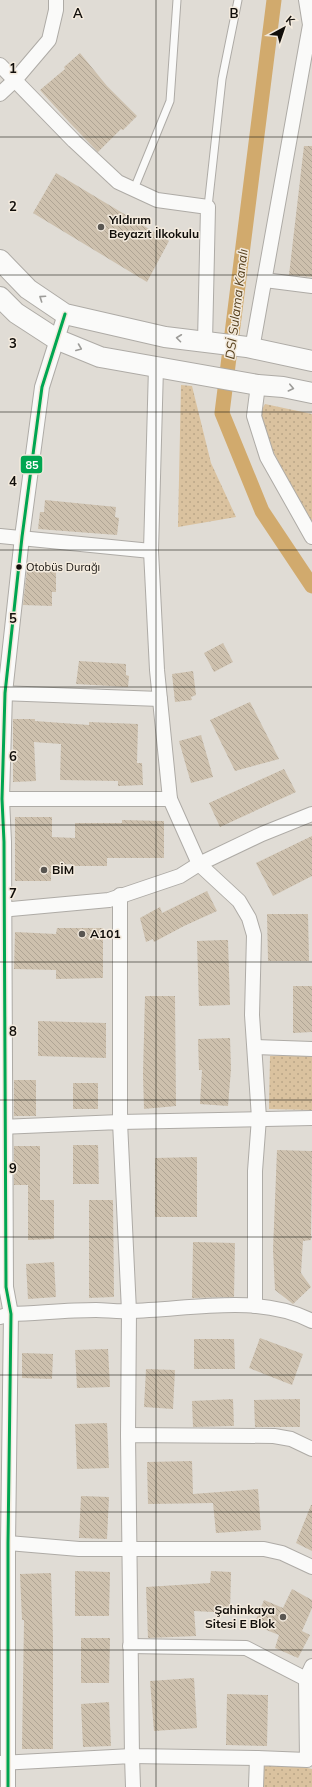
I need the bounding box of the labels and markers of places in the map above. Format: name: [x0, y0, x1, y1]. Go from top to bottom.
place label: Yıldırım Beyazıt İlkokulu: [108, 212, 199, 241]
marker: Yıldırım Beyazıt İlkokulu: [96, 222, 106, 232]
place label: Otobüs Durağı: [26, 560, 100, 574]
marker: Otobüs Durağı: [14, 562, 24, 572]
place label: BİM: [52, 862, 74, 877]
marker: BİM: [39, 865, 49, 875]
place label: A101: [90, 926, 121, 941]
marker: A101: [77, 929, 87, 939]
place label: Şahinkaya Sitesi E Blok: [205, 1602, 275, 1631]
marker: Şahinkaya Sitesi E Blok: [278, 1612, 288, 1622]

